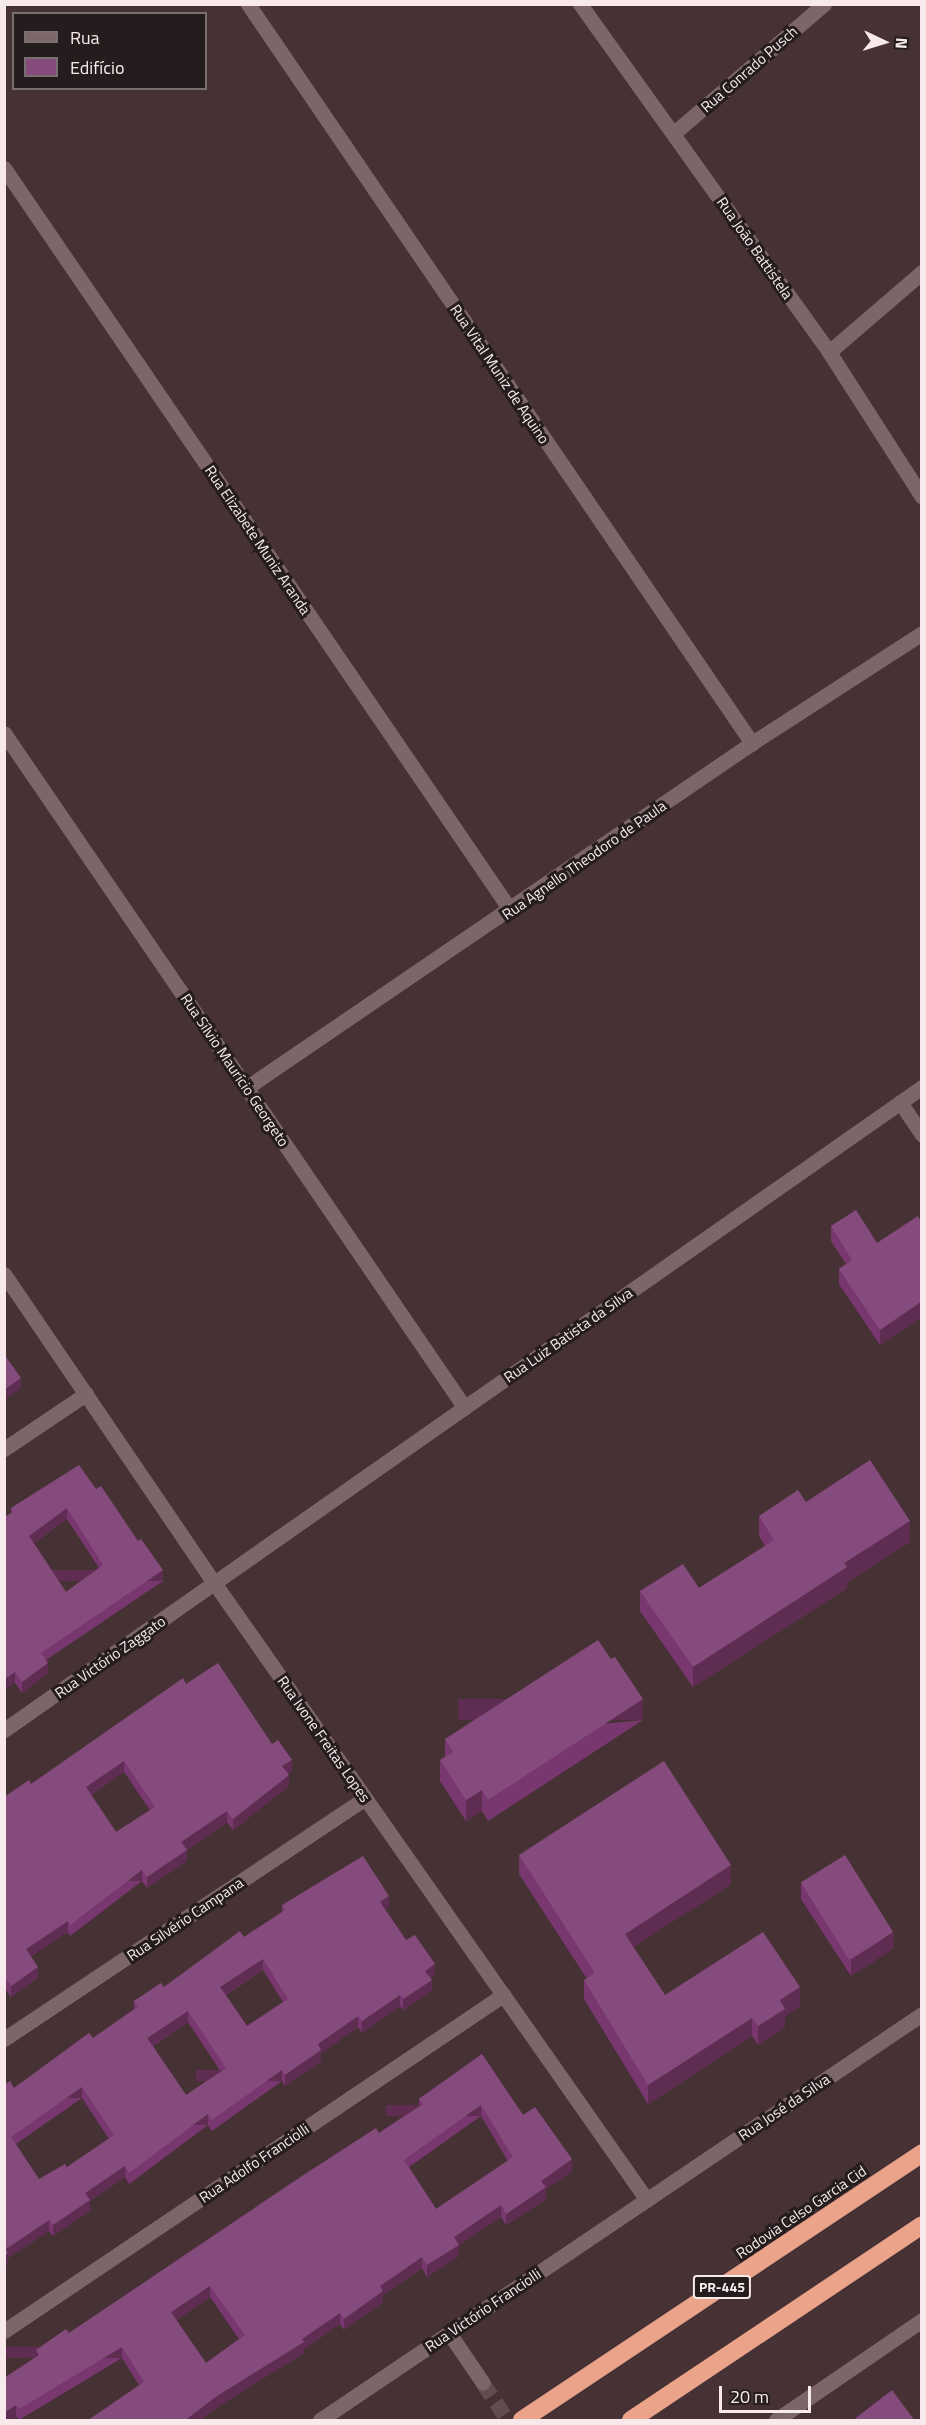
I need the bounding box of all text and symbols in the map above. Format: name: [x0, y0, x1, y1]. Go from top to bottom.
legend: [12, 12, 207, 90]
north arrow: [854, 12, 914, 72]
street label: Rua Conrado Pusch: [697, 22, 801, 116]
text: Rua: [70, 24, 100, 51]
text: N: [890, 37, 914, 50]
text: Edifício: [70, 54, 124, 81]
street label: Rua João Battistela: [713, 194, 797, 302]
street label: Rua Vital Muniz de Aquino: [447, 301, 553, 447]
street label: Rua Elizabete Muniz Aranda: [201, 462, 315, 618]
street label: Rua Agnello Theodoro de Paula: [499, 796, 669, 924]
street label: Rua Sílvio Maurício Georgeto: [177, 990, 293, 1150]
street label: Rua Luiz Batista da Silva: [500, 1284, 636, 1386]
street label: Rua Victório Zaggato: [51, 1612, 169, 1702]
street label: Rua Ivone Freitas Lopes: [274, 1673, 374, 1805]
street label: Rua Silvério Campana: [123, 1873, 247, 1965]
street label: Rua José da Silva: [735, 2070, 833, 2144]
street label: Rua Adolfo Franciolli: [196, 2120, 312, 2206]
street label: Rodovia Celso Garcia Cid: [732, 2162, 870, 2262]
street label: Rua Victório Franciolli: [422, 2265, 544, 2355]
road number: PR-445: [692, 2276, 752, 2298]
scale bar: [722, 2374, 814, 2412]
text: 20 m: [730, 2383, 769, 2410]

